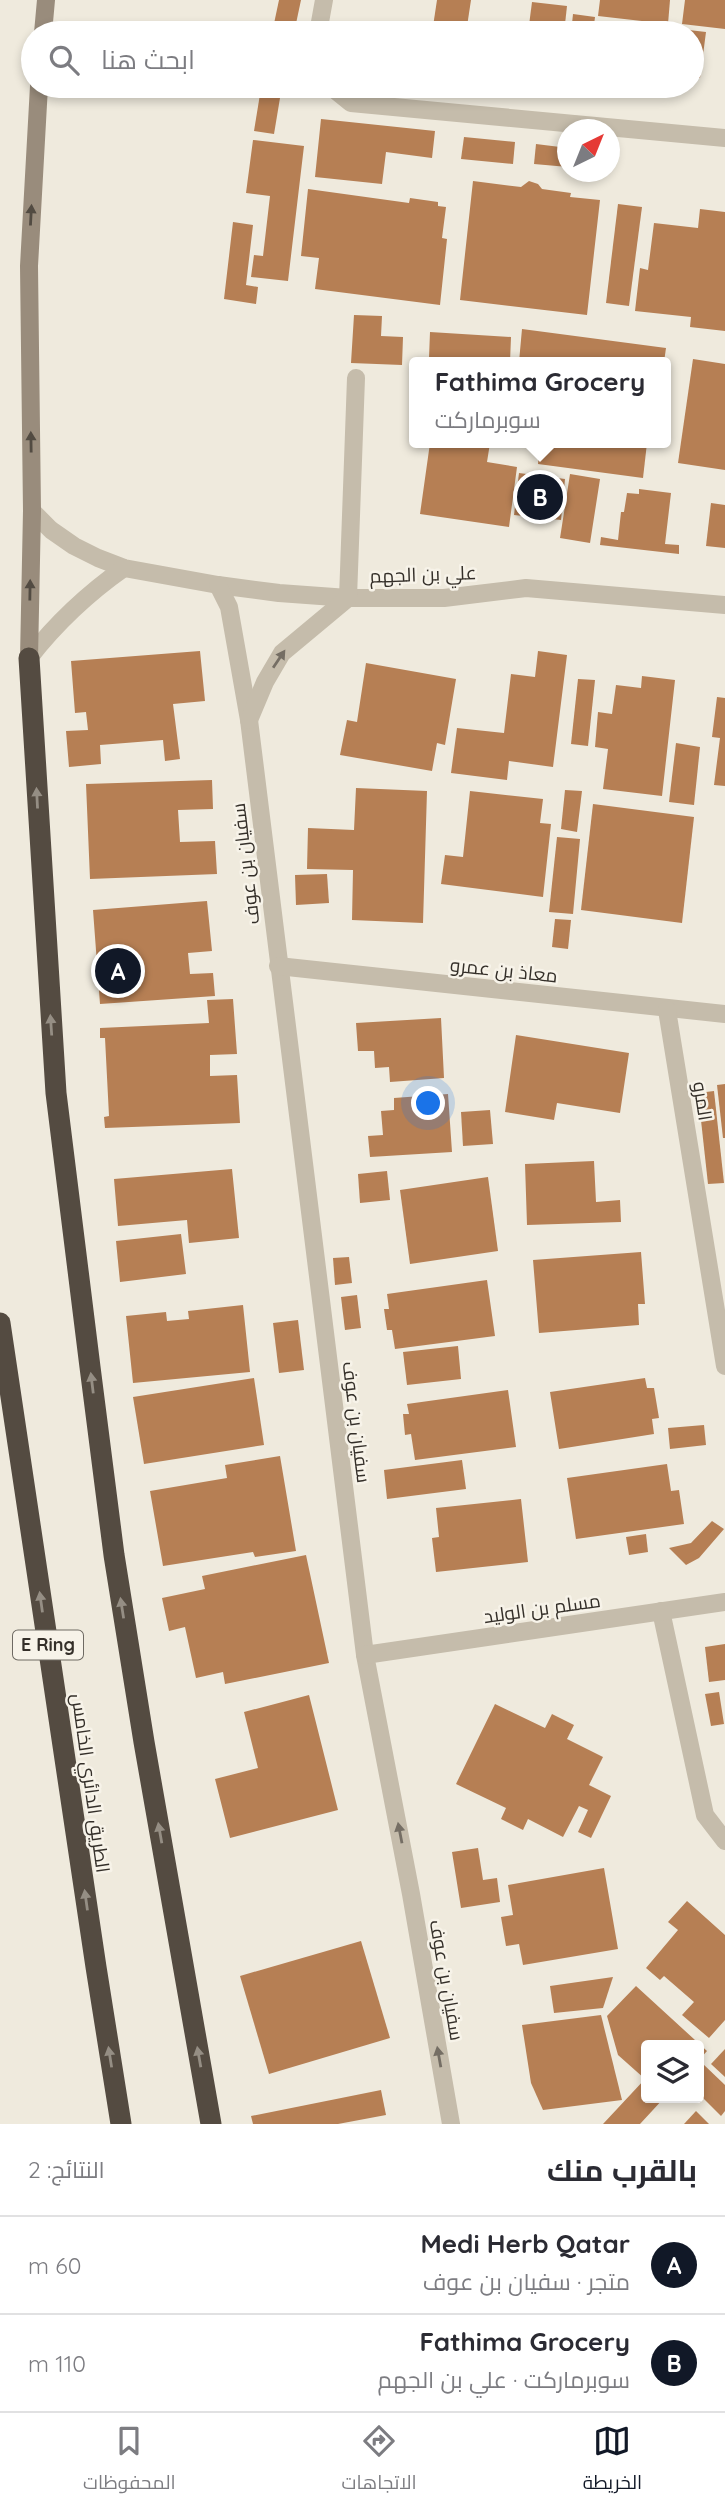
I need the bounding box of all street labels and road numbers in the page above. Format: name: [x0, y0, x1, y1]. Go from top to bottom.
street label: علي بن الجهم: [369, 560, 477, 591]
street label: سفيان بن عوف: [226, 802, 264, 926]
street label: معاذ بن عمرو: [449, 952, 559, 988]
street label: المرو: [688, 1080, 718, 1122]
street label: سفيان بن عوف: [338, 1360, 376, 1484]
street label: مسلم بن الوليد: [482, 1588, 602, 1630]
road number: E Ring: [13, 1630, 83, 1660]
street label: الطريق الدائري الخامس: [64, 1692, 115, 1875]
street label: سفيان بن عوف: [425, 1918, 469, 2042]

